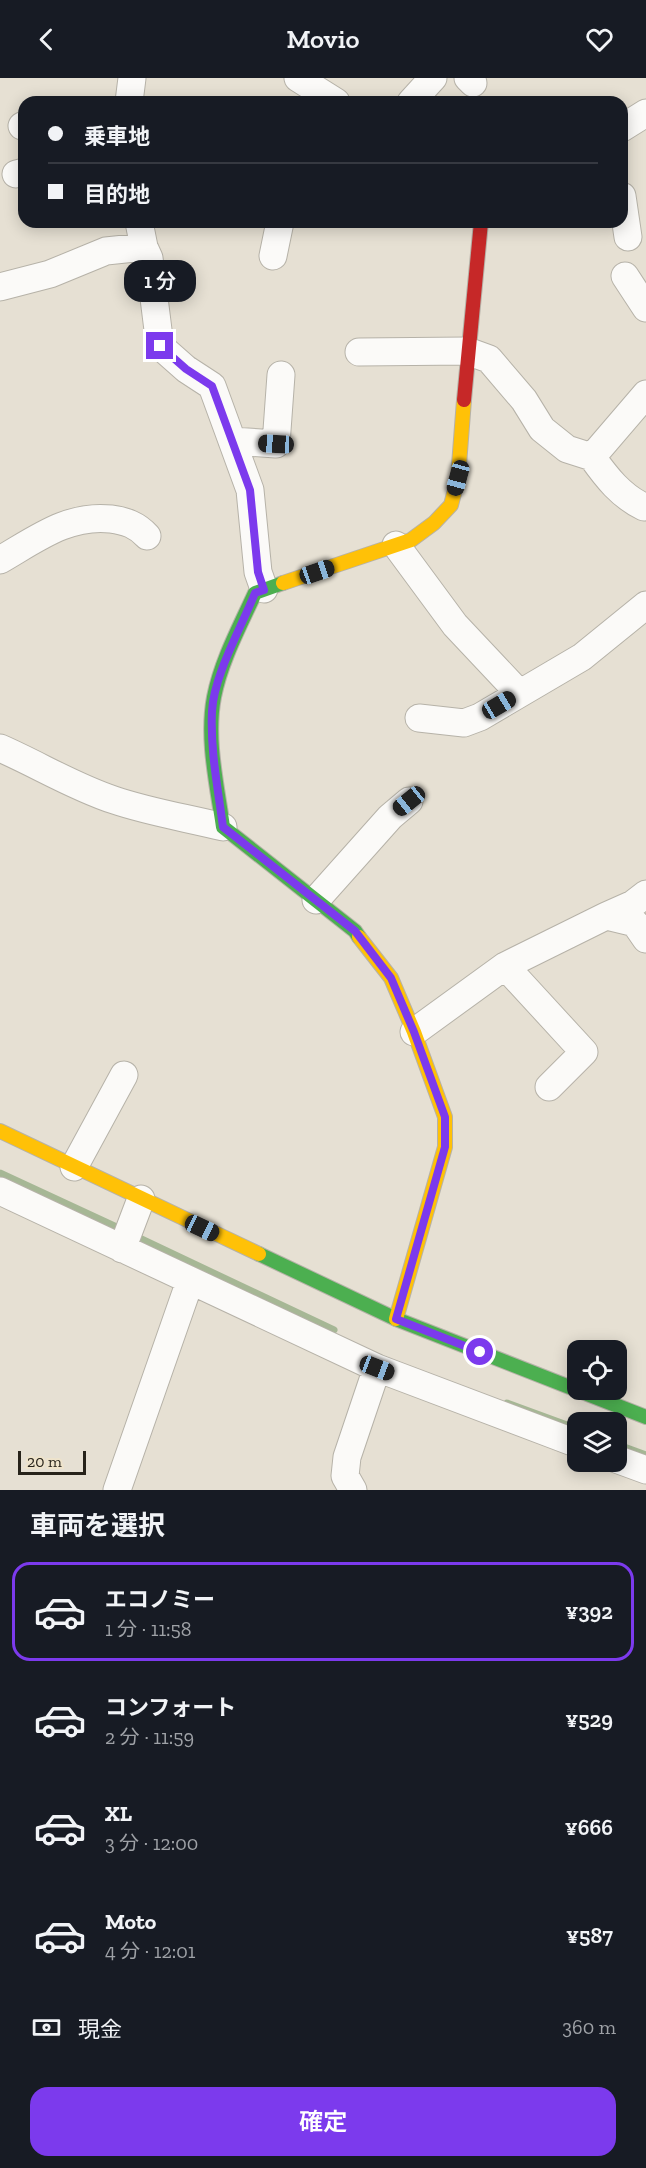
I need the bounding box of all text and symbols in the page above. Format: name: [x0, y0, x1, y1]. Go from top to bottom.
icon: back: [30, 23, 63, 56]
text: Movio: [286, 23, 360, 55]
icon: heart: [583, 23, 616, 56]
text: 乗車地: [84, 123, 150, 150]
text: 目的地: [84, 181, 150, 208]
callout: 1 分: [124, 259, 196, 301]
text: 1 分: [144, 269, 176, 293]
route end: [146, 332, 173, 359]
car: [258, 434, 294, 454]
car: [445, 458, 471, 498]
car: [297, 558, 337, 586]
car: [479, 688, 519, 722]
car: [389, 783, 429, 819]
car: [182, 1212, 222, 1244]
route start: [466, 1338, 493, 1365]
map controls: [567, 1340, 627, 1472]
button: locate: [567, 1340, 627, 1400]
car: [357, 1353, 397, 1383]
button: layers: [567, 1412, 627, 1472]
scale bar: [18, 1448, 86, 1476]
text: 20 m: [27, 1452, 62, 1471]
text: 車両を選択: [30, 1510, 165, 1542]
icon: car: [33, 1585, 87, 1639]
text: エコノミー: [105, 1586, 215, 1613]
text: ¥392: [565, 1598, 613, 1625]
text: 1 分 · 11:58: [105, 1617, 192, 1641]
icon: car: [33, 1693, 87, 1747]
text: コンフォート: [105, 1694, 236, 1721]
text: ¥529: [565, 1706, 613, 1733]
text: 2 分 · 11:59: [105, 1725, 194, 1749]
text: XL: [105, 1800, 132, 1827]
icon: car: [33, 1801, 87, 1855]
text: ¥666: [565, 1814, 613, 1841]
text: 3 分 · 12:00: [105, 1831, 198, 1855]
text: Moto: [105, 1908, 156, 1935]
icon: car: [33, 1909, 87, 1963]
text: ¥587: [566, 1922, 613, 1949]
text: 4 分 · 12:01: [105, 1939, 195, 1963]
icon: cash: [30, 2011, 63, 2044]
text: 360 m: [562, 2015, 616, 2039]
text: 現金: [78, 2016, 122, 2043]
button: 確定: [30, 2087, 616, 2156]

